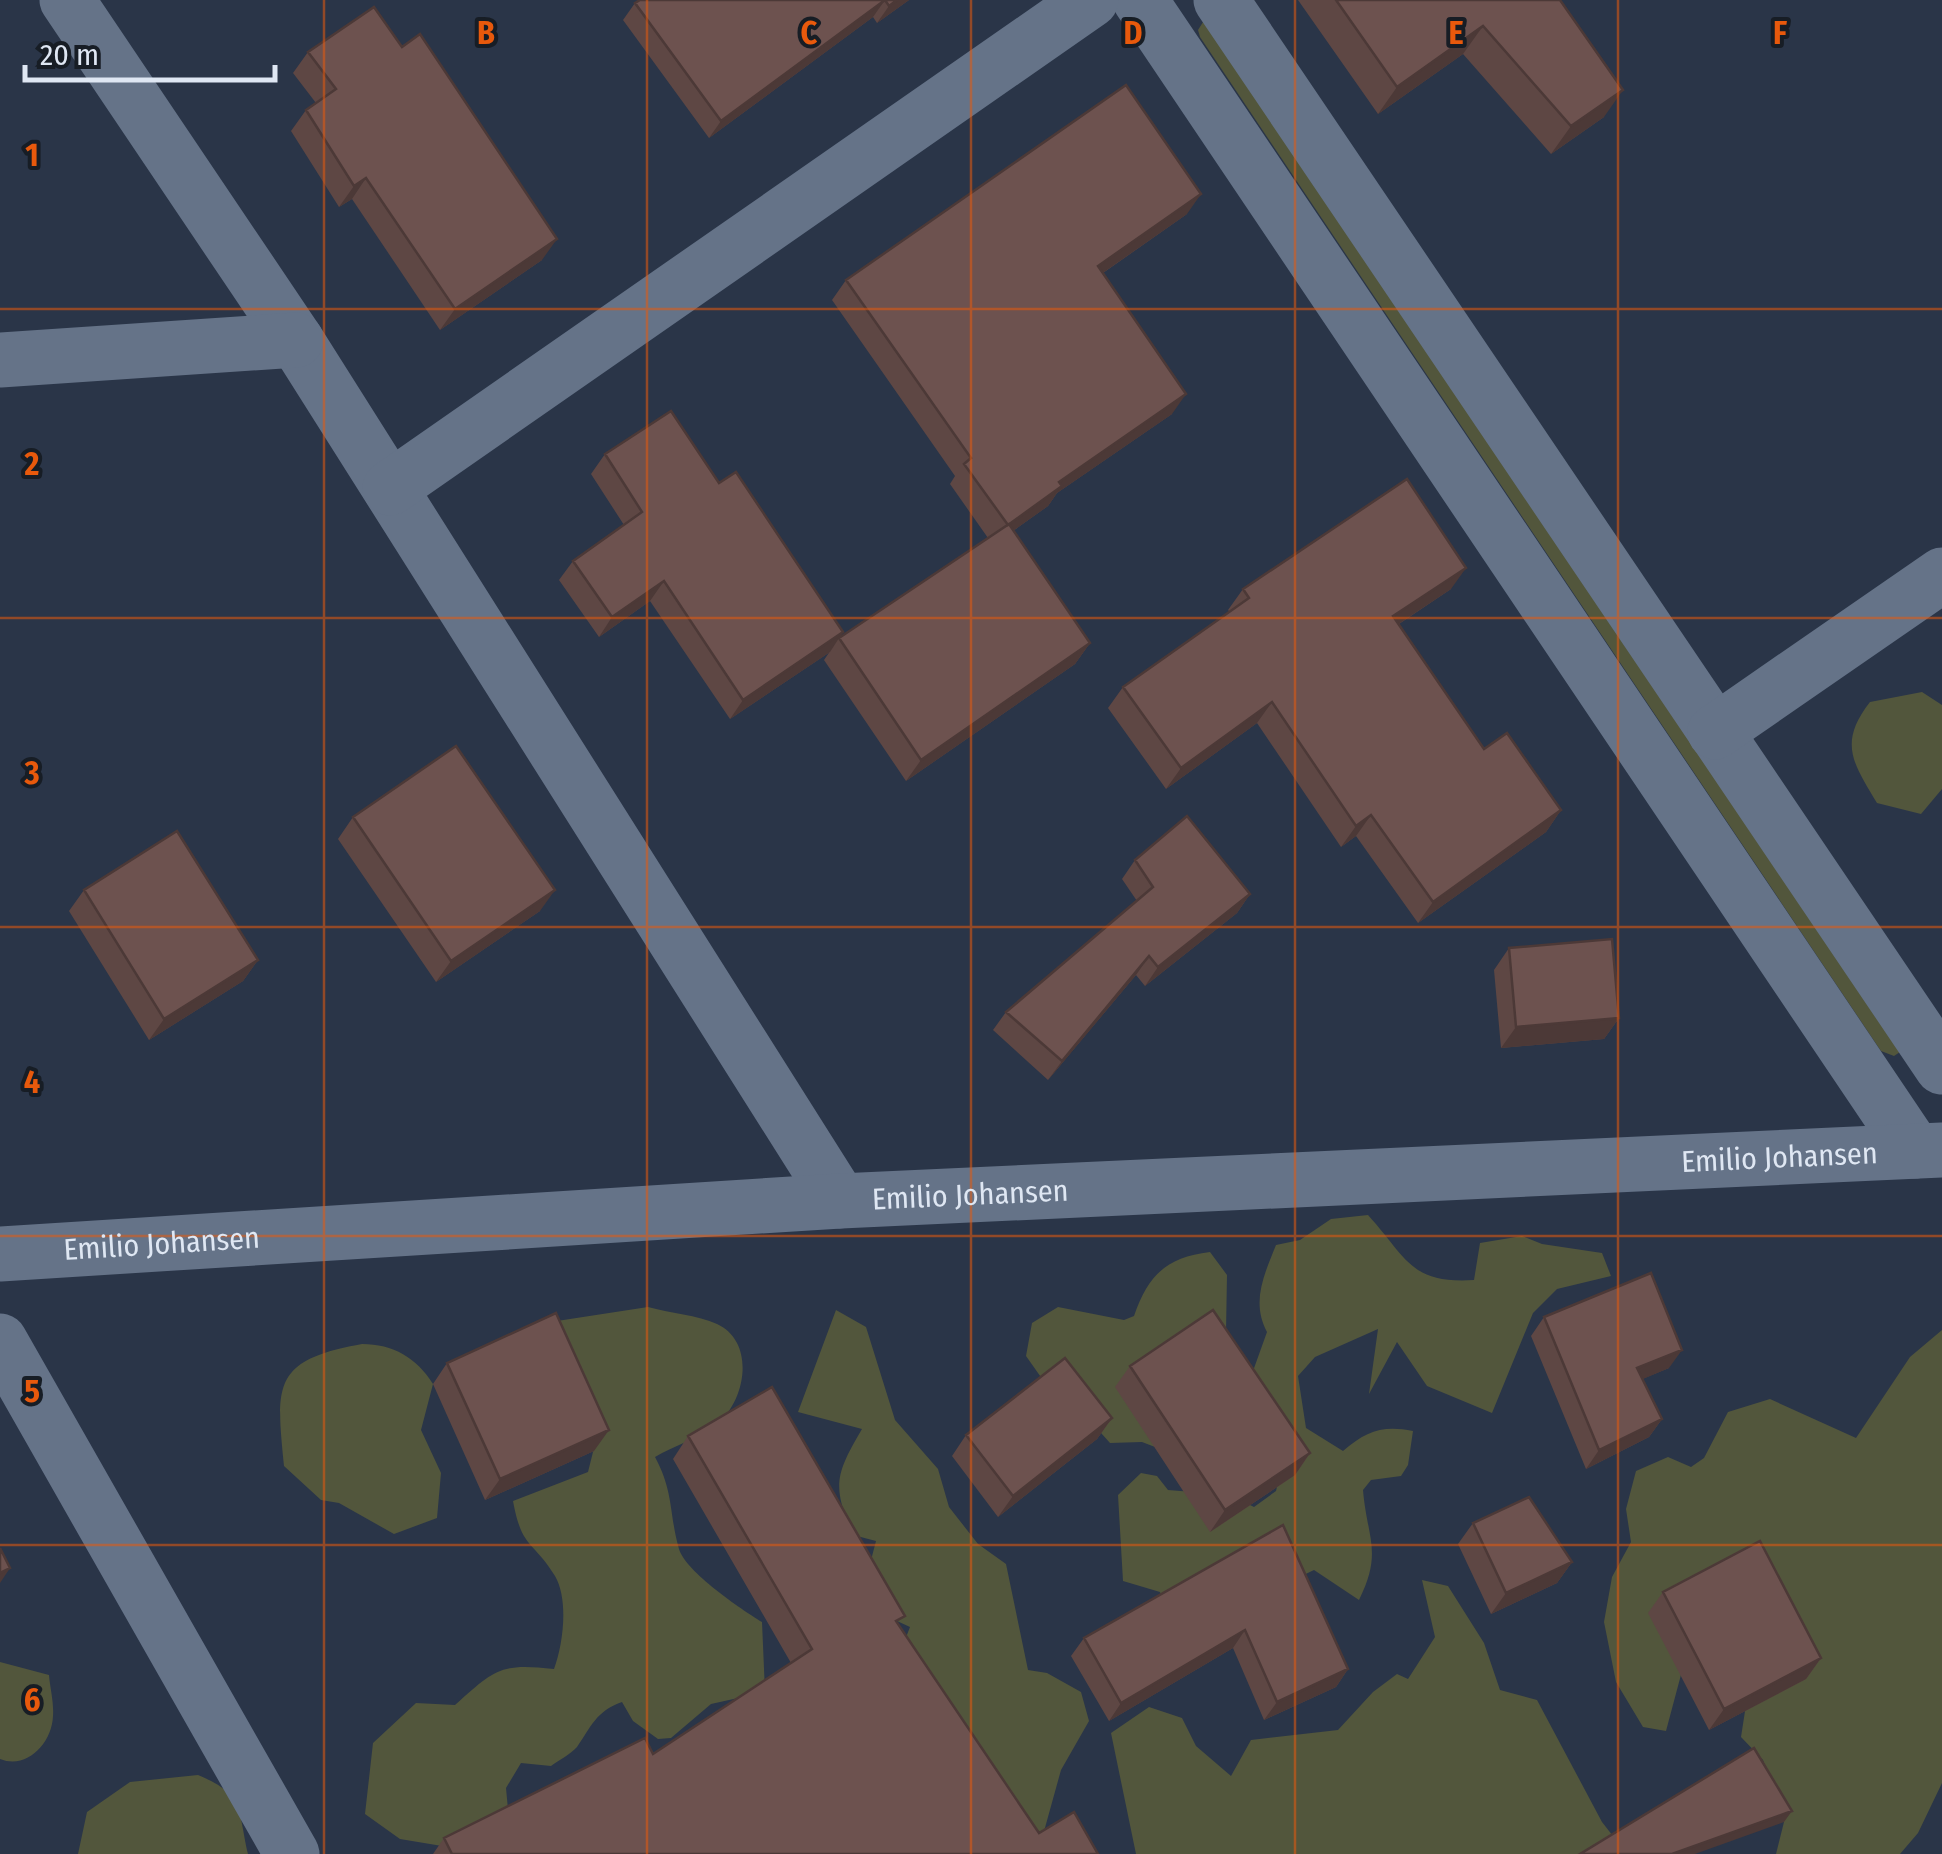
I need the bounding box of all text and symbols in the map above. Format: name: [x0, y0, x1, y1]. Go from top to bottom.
text: B: [477, 14, 495, 52]
text: C: [801, 14, 818, 52]
text: D: [1123, 14, 1143, 52]
text: E: [1448, 14, 1464, 52]
text: F: [1773, 14, 1787, 52]
scale bar: [25, 20, 275, 82]
text: 20 m: [40, 37, 99, 73]
text: 1: [25, 136, 39, 174]
text: 2: [24, 445, 40, 483]
text: 3: [23, 754, 40, 792]
text: 4: [24, 1063, 40, 1101]
street label: Emilio Johansen: [1680, 1135, 1878, 1180]
street label: Emilio Johansen: [871, 1172, 1069, 1217]
street label: Emilio Johansen: [62, 1220, 261, 1268]
text: 5: [24, 1372, 40, 1410]
text: 6: [24, 1681, 40, 1719]

